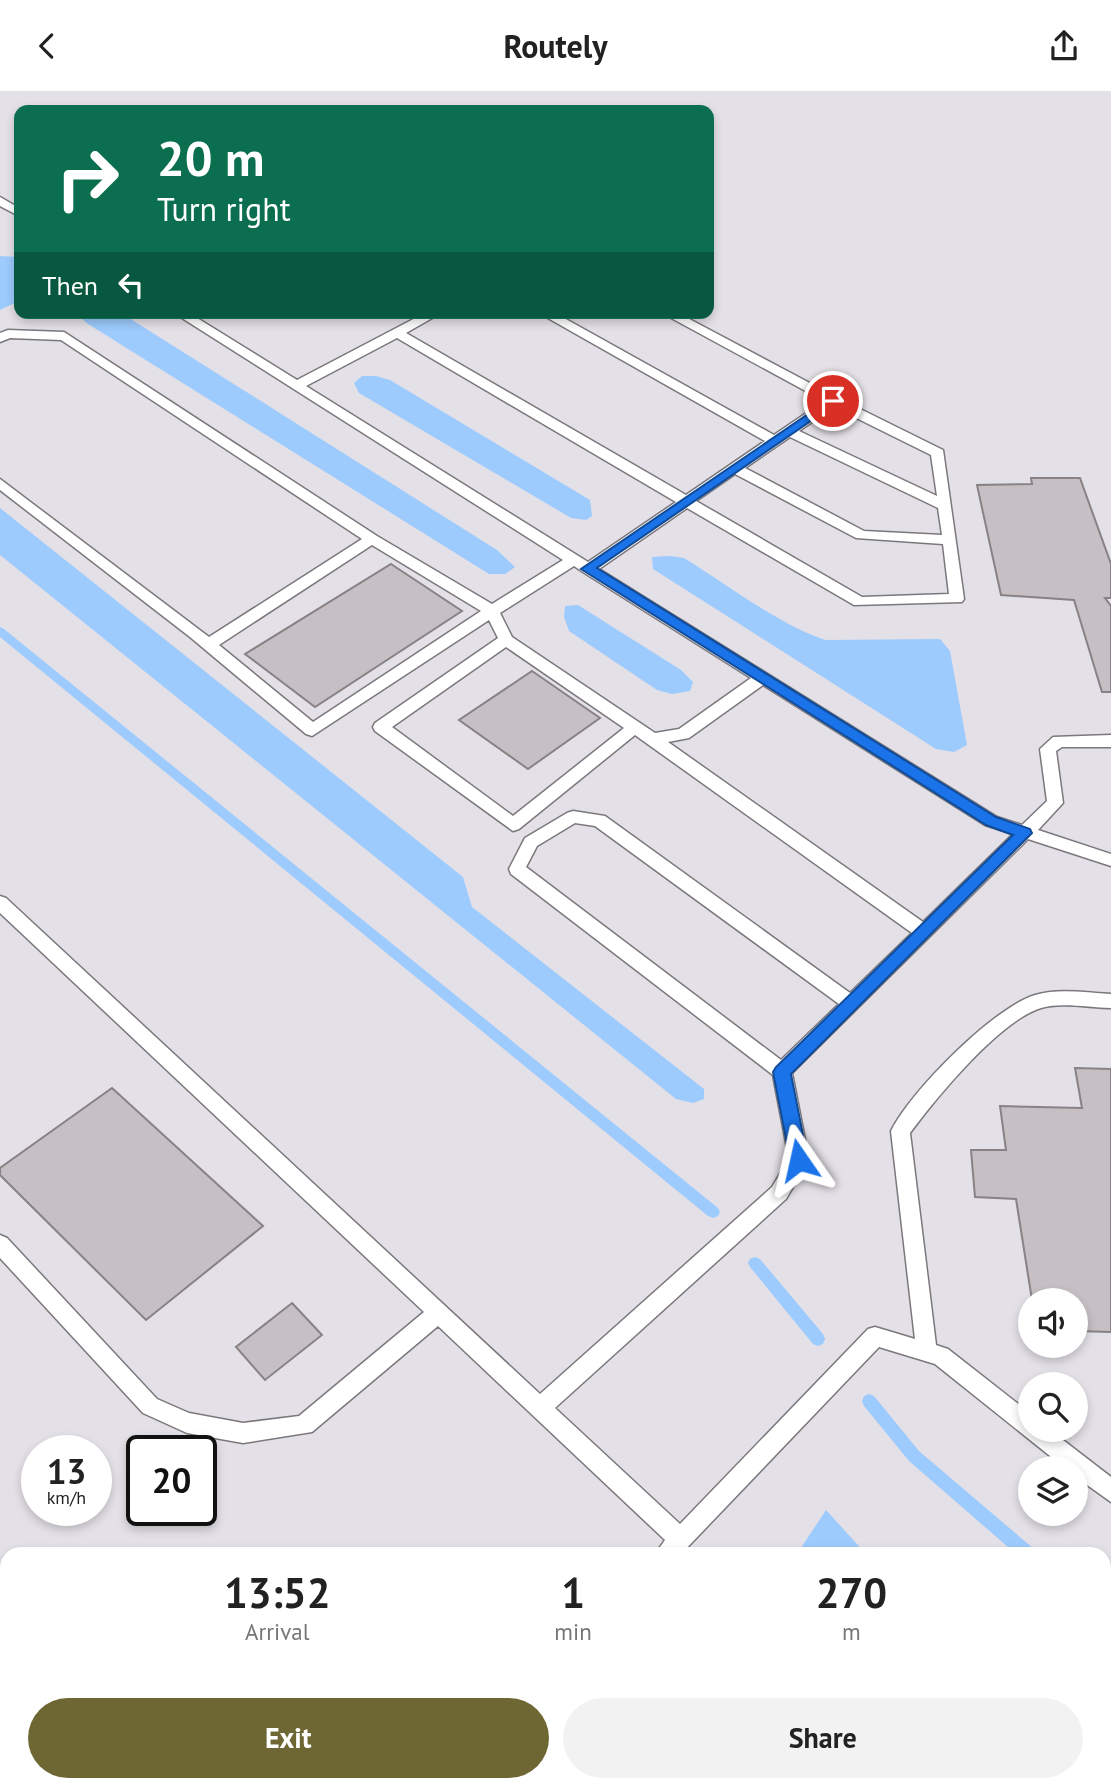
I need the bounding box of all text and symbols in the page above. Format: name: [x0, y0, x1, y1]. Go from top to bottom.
text: Routely: [503, 25, 608, 67]
icon: back: [28, 27, 66, 65]
icon: share: [1045, 27, 1083, 65]
text: 20 m: [157, 126, 264, 190]
icon: right: [42, 133, 133, 224]
text: Turn right: [157, 188, 291, 230]
icon: left: [112, 266, 150, 304]
text: Then: [42, 269, 98, 302]
pin: [803, 371, 863, 431]
icon: arrive: [814, 382, 852, 420]
position arrow: [762, 1123, 836, 1197]
map controls: [1018, 1288, 1088, 1526]
button: sound: [1018, 1288, 1088, 1358]
button: search: [1018, 1372, 1088, 1442]
speed limit sign: 20: [126, 1435, 217, 1526]
text: 13: [47, 1448, 86, 1494]
button: layers: [1018, 1456, 1088, 1526]
text: km/h: [47, 1486, 86, 1509]
text: 13:52: [224, 1565, 330, 1620]
text: 1: [561, 1565, 585, 1620]
text: 270: [816, 1565, 887, 1620]
text: Arrival: [245, 1617, 309, 1646]
text: min: [554, 1617, 592, 1646]
text: m: [842, 1617, 861, 1646]
button: Exit: [28, 1698, 549, 1778]
button: Share: [563, 1698, 1083, 1778]

